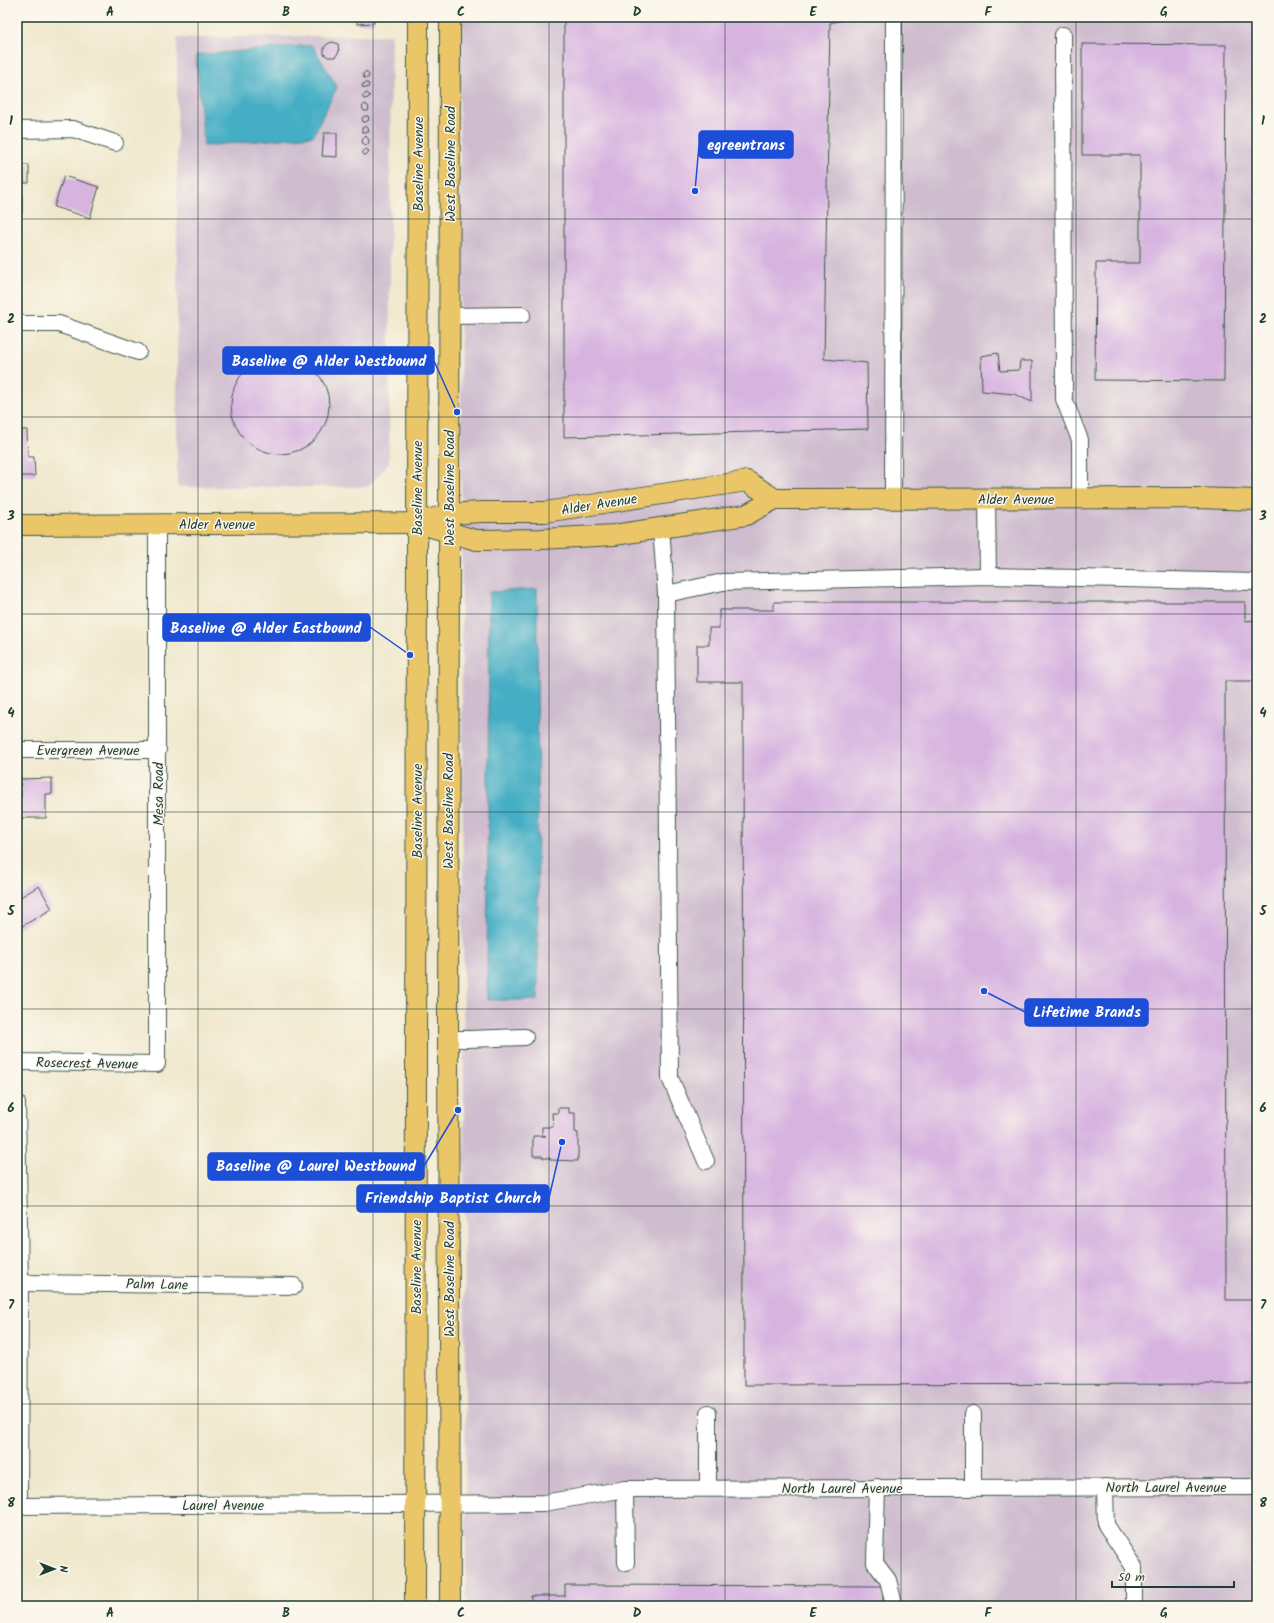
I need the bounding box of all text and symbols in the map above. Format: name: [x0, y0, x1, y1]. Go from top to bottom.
text: A: [106, 2, 114, 23]
text: B: [282, 2, 290, 23]
text: C: [457, 2, 465, 23]
text: D: [633, 2, 642, 23]
text: E: [809, 2, 817, 23]
text: F: [984, 2, 992, 23]
text: G: [1160, 2, 1168, 23]
street label: West Baseline Road: [440, 105, 462, 222]
text: 1: [9, 111, 13, 132]
text: 1: [1261, 111, 1265, 132]
street label: Baseline Avenue: [408, 116, 430, 212]
callout: egreentrans: [699, 131, 793, 158]
text: egreentrans: [707, 134, 785, 158]
text: 2: [7, 309, 15, 330]
text: 2: [1259, 309, 1267, 330]
callout: Baseline @ Alder Westbound: [223, 347, 434, 374]
text: Baseline @ Alder Westbound: [232, 350, 427, 374]
street label: West Baseline Road: [439, 429, 461, 546]
street label: Baseline Avenue: [407, 440, 429, 536]
street label: Alder Avenue: [560, 488, 639, 522]
street label: Alder Avenue: [978, 489, 1055, 511]
text: 3: [6, 506, 15, 527]
text: 3: [1258, 506, 1267, 527]
street label: Alder Avenue: [179, 514, 256, 536]
callout: Baseline @ Alder Eastbound: [163, 614, 370, 641]
text: Baseline @ Alder Eastbound: [170, 617, 363, 641]
text: 4: [7, 703, 15, 724]
text: 4: [1259, 703, 1267, 724]
street label: Evergreen Avenue: [36, 740, 140, 762]
street label: West Baseline Road: [438, 752, 460, 869]
street label: Mesa Road: [148, 761, 170, 826]
street label: Baseline Avenue: [407, 763, 429, 859]
text: 5: [7, 901, 16, 922]
text: 5: [1259, 901, 1268, 922]
callout: Lifetime Brands: [1025, 999, 1148, 1026]
text: Lifetime Brands: [1033, 1001, 1141, 1025]
street label: Rosecrest Avenue: [36, 1052, 139, 1076]
text: 6: [7, 1098, 15, 1119]
text: 6: [1259, 1098, 1267, 1119]
callout: Baseline @ Laurel Westbound: [208, 1153, 424, 1180]
text: Baseline @ Laurel Westbound: [216, 1155, 417, 1179]
callout: Friendship Baptist Church: [357, 1185, 549, 1212]
text: Friendship Baptist Church: [365, 1187, 541, 1211]
street label: Baseline Avenue: [406, 1219, 428, 1315]
street label: West Baseline Road: [439, 1220, 461, 1337]
street label: Palm Lane: [126, 1273, 189, 1297]
text: 7: [8, 1295, 15, 1316]
text: 7: [1260, 1295, 1267, 1316]
street label: North Laurel Avenue: [1105, 1477, 1227, 1499]
street label: North Laurel Avenue: [781, 1478, 903, 1500]
text: 8: [7, 1493, 15, 1514]
text: 8: [1259, 1493, 1267, 1514]
street label: Laurel Avenue: [182, 1495, 265, 1517]
north arrow: [34, 1549, 74, 1589]
scale bar: [1112, 1563, 1234, 1589]
text: N: [54, 1566, 72, 1573]
text: 50 m: [1118, 1568, 1145, 1587]
text: A: [106, 1603, 114, 1623]
text: B: [282, 1603, 290, 1623]
text: C: [457, 1603, 465, 1623]
text: D: [633, 1603, 642, 1623]
text: E: [809, 1603, 817, 1623]
text: F: [984, 1603, 992, 1623]
text: G: [1160, 1603, 1168, 1623]

